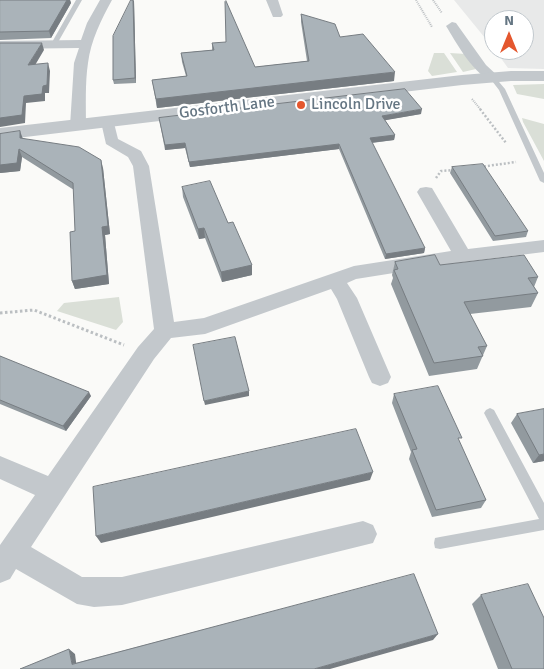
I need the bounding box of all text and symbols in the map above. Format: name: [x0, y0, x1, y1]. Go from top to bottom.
north arrow: [484, 10, 534, 60]
text: N: [504, 12, 514, 29]
street label: Gosforth Lane: [178, 93, 276, 123]
place label: Lincoln Drive: [311, 95, 401, 115]
marker: Lincoln Drive: [295, 99, 307, 111]

